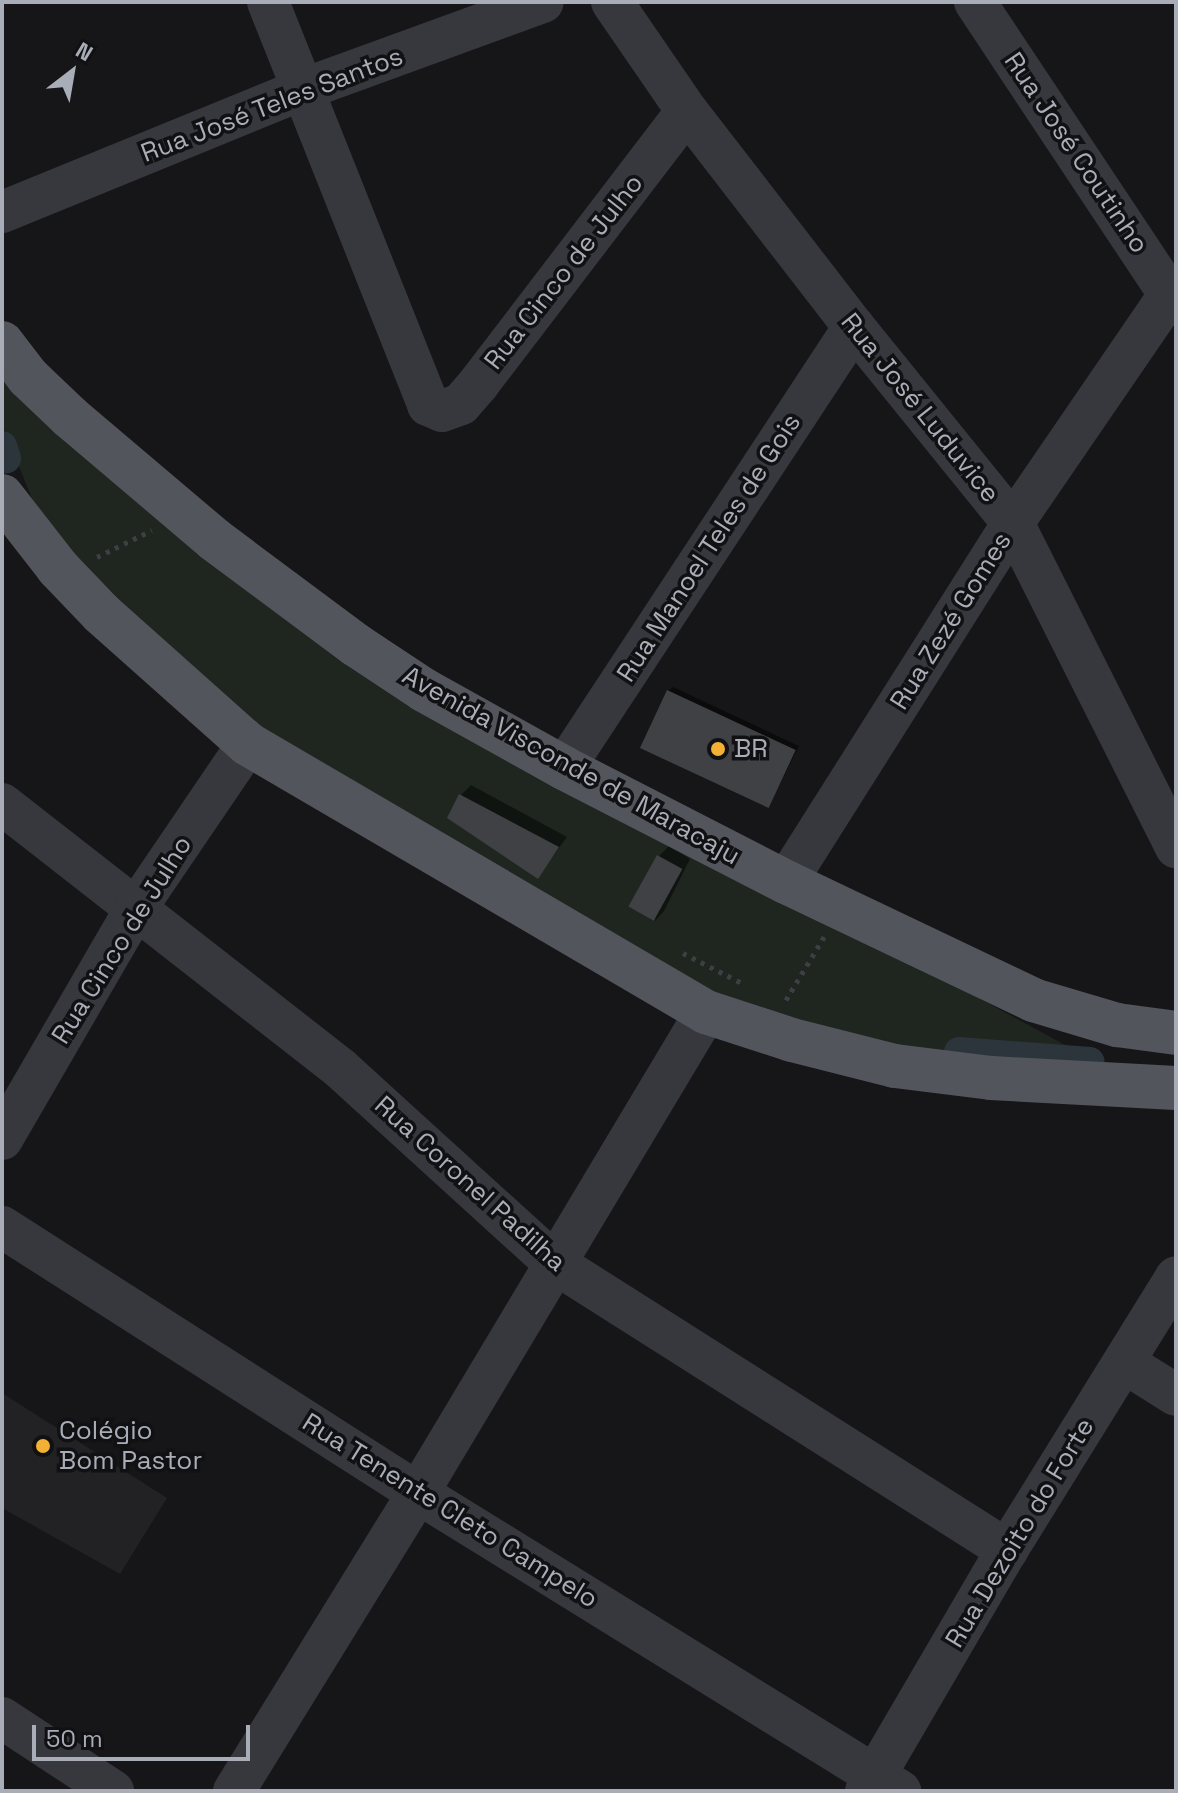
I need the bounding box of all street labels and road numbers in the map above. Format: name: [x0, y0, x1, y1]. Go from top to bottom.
street label: Rua José Teles Santos: [136, 41, 408, 169]
street label: Rua José Coutinho: [997, 47, 1155, 259]
street label: Rua Cinco de Julho: [478, 168, 650, 376]
street label: Rua José Luduvice: [834, 307, 1006, 509]
street label: Rua Manoel Teles de Gois: [610, 408, 808, 688]
street label: Rua Zezé Gomes: [884, 527, 1018, 715]
street label: Avenida Visconde de Maracaju: [397, 660, 745, 872]
street label: Rua Cinco de Julho: [45, 830, 199, 1050]
street label: Rua Coronel Padilha: [368, 1090, 572, 1278]
street label: Rua Tenente Cleto Campelo: [296, 1407, 604, 1615]
street label: Rua Dezoito do Forte: [939, 1413, 1101, 1653]

